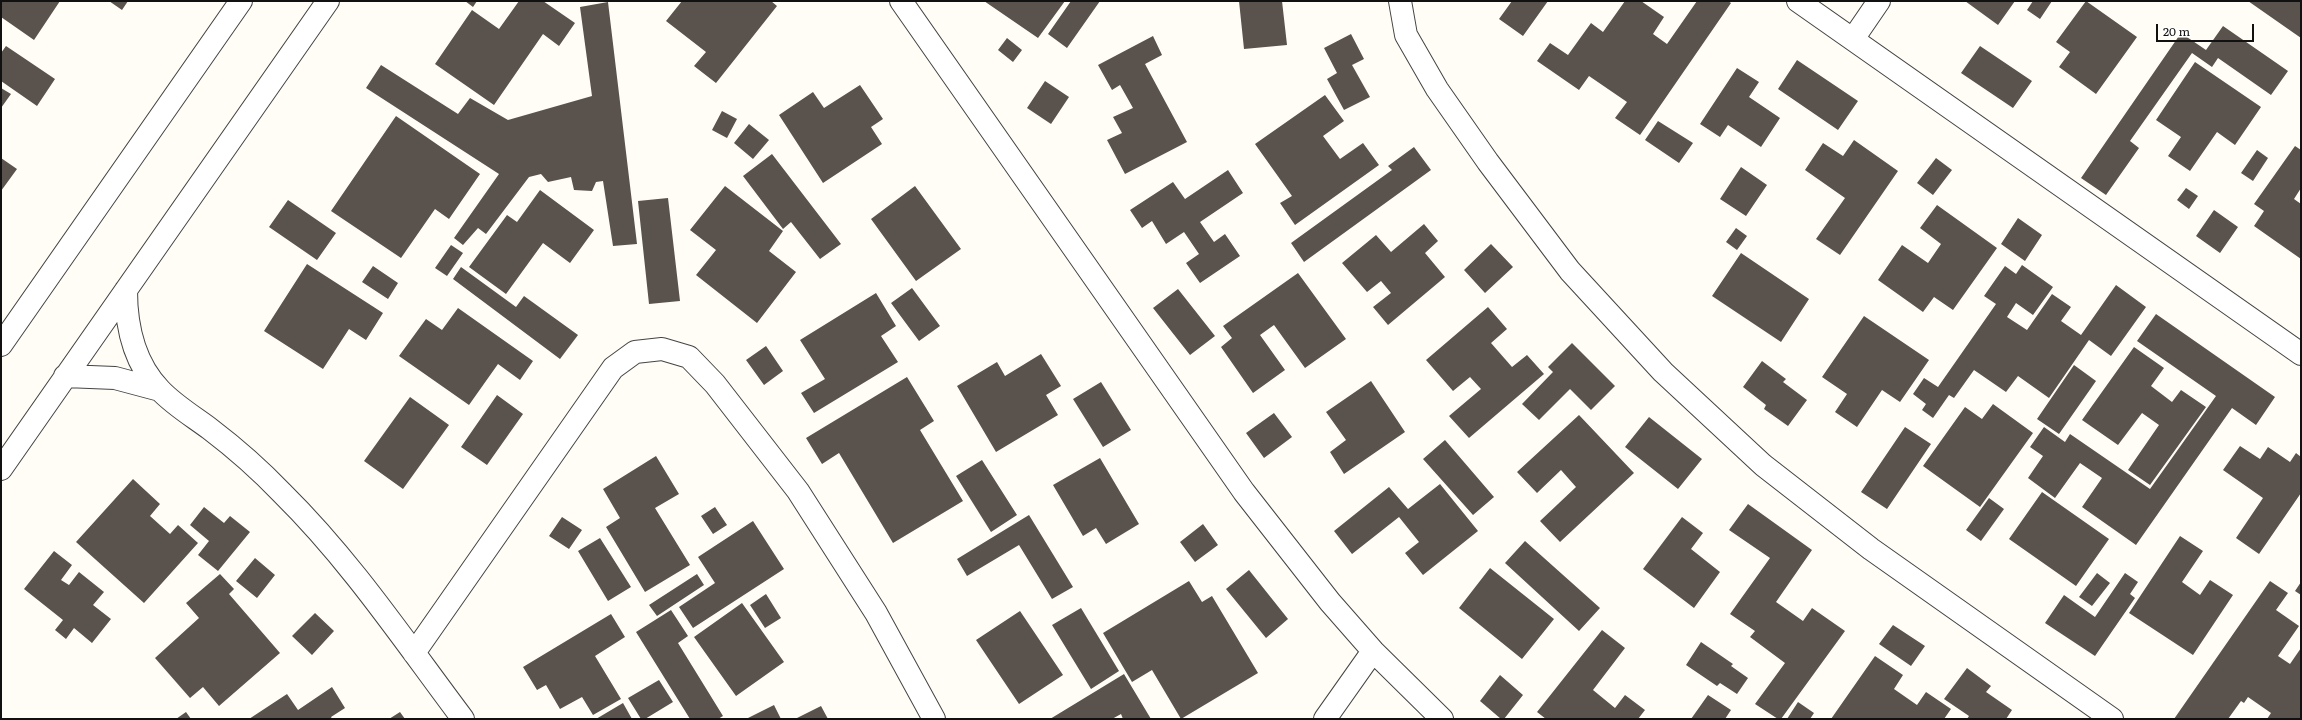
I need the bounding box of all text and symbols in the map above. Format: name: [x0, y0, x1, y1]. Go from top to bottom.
scale bar: [2158, 16, 2256, 42]
text: 20 m: [2163, 22, 2190, 40]

